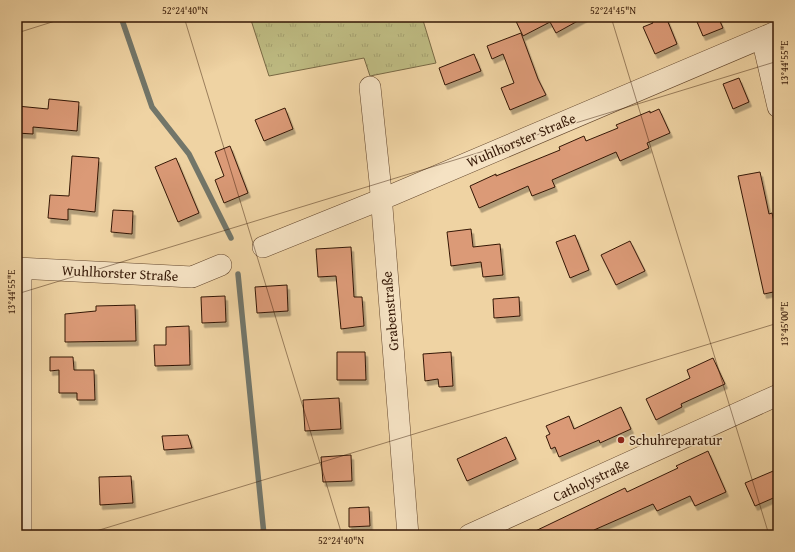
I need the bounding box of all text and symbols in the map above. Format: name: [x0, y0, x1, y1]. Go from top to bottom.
text: 52°24'40"N: [162, 3, 208, 18]
text: 52°24'45"N: [590, 3, 636, 18]
text: 13°44'55"E: [777, 41, 792, 85]
street label: Wuhlhorster Straße: [463, 108, 579, 172]
street label: Wuhlhorster Straße: [61, 260, 179, 286]
text: 13°44'55"E: [4, 270, 19, 314]
street label: Grabenstraße: [377, 270, 403, 352]
text: 13°45'00"E: [777, 302, 792, 346]
place label: Schuhreparatur: [629, 430, 722, 450]
marker: Schuhreparatur: [616, 435, 626, 445]
street label: Catholystraße: [549, 453, 633, 507]
text: 52°24'40"N: [318, 533, 364, 548]

